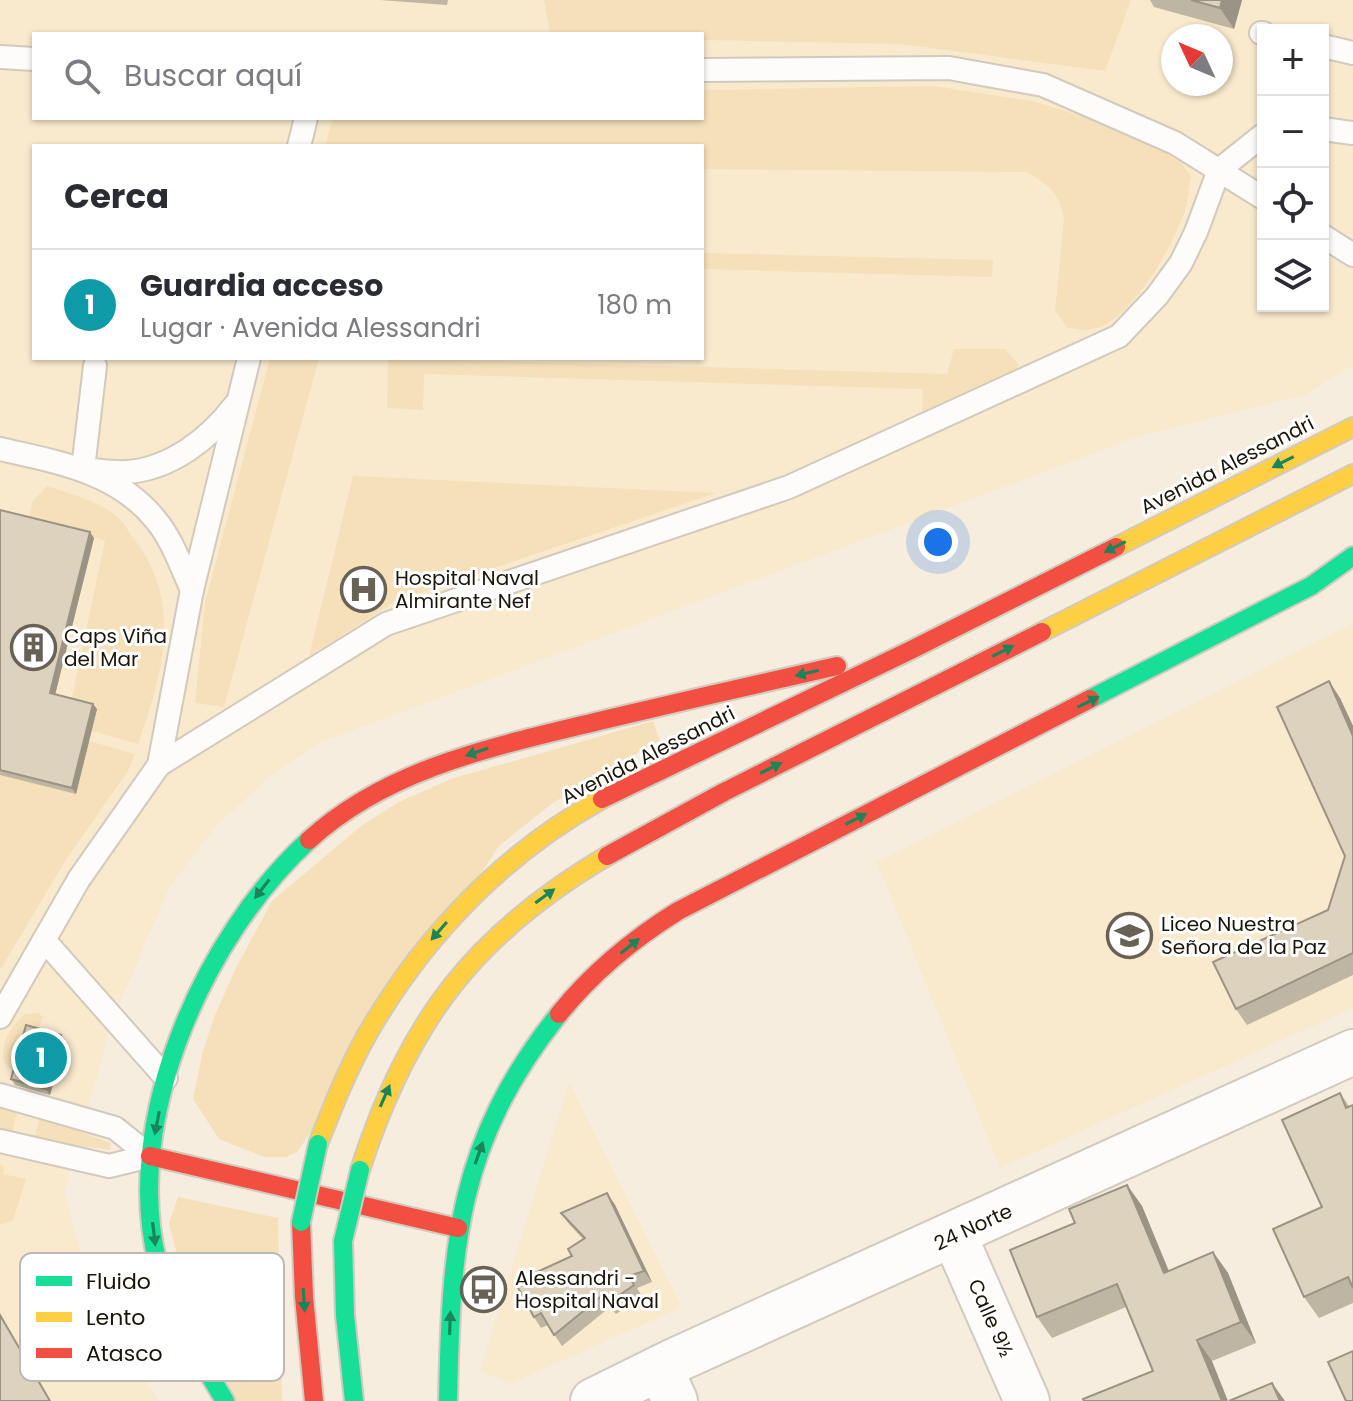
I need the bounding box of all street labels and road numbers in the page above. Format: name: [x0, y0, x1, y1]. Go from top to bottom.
street label: Avenida Alessandri: [1136, 409, 1318, 521]
street label: Avenida Alessandri: [557, 699, 739, 811]
street label: 24 Norte: [929, 1197, 1017, 1257]
street label: Calle 9½: [961, 1275, 1021, 1361]

